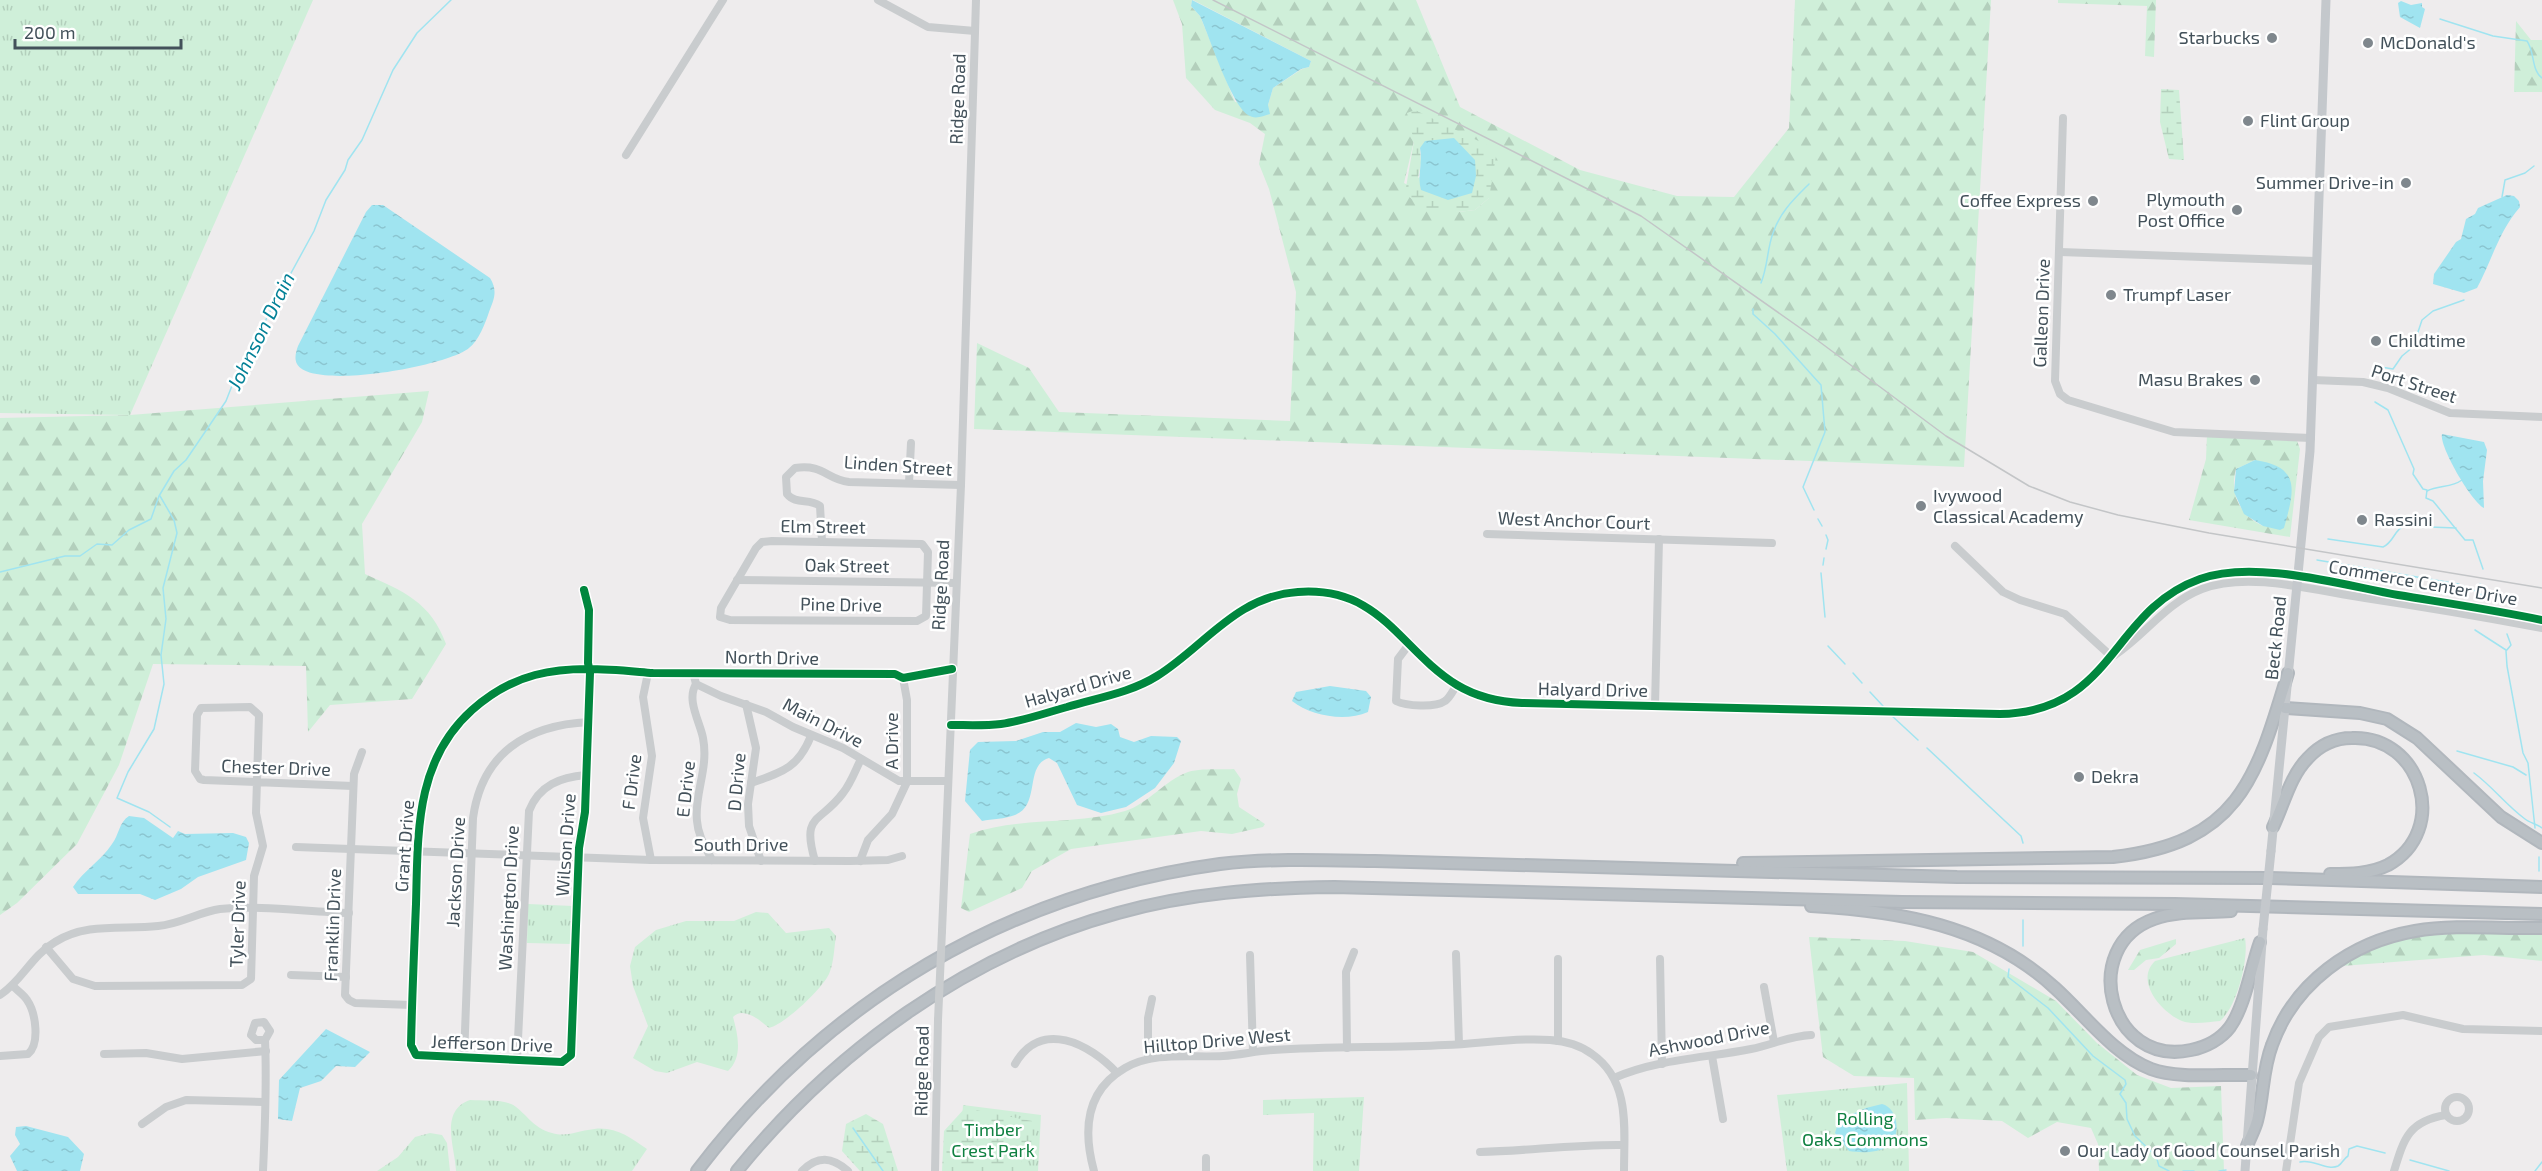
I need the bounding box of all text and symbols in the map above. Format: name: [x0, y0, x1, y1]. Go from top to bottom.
scale bar: [15, 12, 182, 50]
text: 200 m: [24, 21, 76, 43]
place label: Starbucks: [2178, 26, 2260, 48]
marker: Starbucks: [2265, 31, 2279, 45]
place label: McDonald's: [2380, 31, 2476, 53]
marker: McDonald's: [2361, 36, 2375, 50]
street label: Ridge Road: [944, 53, 970, 145]
place label: Flint Group: [2260, 109, 2350, 131]
marker: Flint Group: [2241, 114, 2255, 128]
place label: Summer Drive-in: [2256, 171, 2394, 193]
marker: Summer Drive-in: [2399, 176, 2413, 190]
place label: Plymouth Post Office: [2137, 188, 2225, 231]
place label: Coffee Express: [1960, 189, 2081, 211]
marker: Coffee Express: [2086, 194, 2100, 208]
marker: Plymouth Post Office: [2230, 203, 2244, 217]
street label: Galleon Drive: [2028, 258, 2054, 368]
water label: Johnson Drain: [221, 268, 299, 394]
place label: Trumpf Laser: [2123, 283, 2231, 305]
marker: Trumpf Laser: [2104, 288, 2118, 302]
place label: Childtime: [2388, 329, 2466, 351]
marker: Childtime: [2369, 334, 2383, 348]
street label: Port Street: [2369, 359, 2460, 407]
place label: Masu Brakes: [2138, 368, 2243, 390]
marker: Masu Brakes: [2248, 373, 2262, 387]
street label: Linden Street: [843, 450, 953, 480]
place label: Ivywood Classical Academy: [1933, 484, 2084, 527]
marker: Ivywood Classical Academy: [1914, 499, 1928, 513]
street label: West Anchor Court: [1497, 506, 1651, 534]
place label: Rassini: [2374, 508, 2433, 530]
marker: Rassini: [2355, 513, 2369, 527]
street label: Elm Street: [780, 514, 866, 538]
street label: Ridge Road: [927, 539, 953, 631]
street label: Oak Street: [804, 553, 890, 577]
street label: Commerce Center Drive: [2327, 555, 2519, 609]
street label: Pine Drive: [800, 592, 882, 616]
street label: Beck Road: [2260, 595, 2290, 681]
street label: North Drive: [725, 645, 819, 669]
street label: Halyard Drive: [1022, 660, 1134, 712]
street label: Halyard Drive: [1538, 677, 1648, 701]
street label: Main Drive: [780, 692, 867, 752]
street label: A Drive: [880, 712, 902, 770]
street label: D Drive: [722, 752, 750, 812]
street label: F Drive: [617, 753, 645, 811]
street label: Chester Drive: [221, 754, 331, 780]
street label: E Drive: [671, 759, 699, 818]
place label: Dekra: [2091, 765, 2139, 787]
marker: Dekra: [2072, 770, 2086, 784]
street label: Wilson Drive: [550, 793, 580, 897]
street label: Grant Drive: [390, 799, 418, 893]
street label: Jackson Drive: [441, 816, 469, 928]
street label: Washington Drive: [493, 825, 523, 971]
street label: South Drive: [694, 833, 788, 855]
street label: Franklin Drive: [319, 868, 345, 982]
street label: Tyler Drive: [224, 880, 250, 968]
street label: Ashwood Drive: [1646, 1015, 1771, 1061]
street label: Hilltop Drive West: [1142, 1023, 1291, 1057]
street label: Ridge Road: [909, 1025, 933, 1117]
street label: Jefferson Drive: [431, 1030, 553, 1056]
park label: Rolling Oaks Commons: [1802, 1107, 1928, 1150]
park label: Timber Crest Park: [951, 1118, 1035, 1161]
place label: Our Lady of Good Counsel Parish: [2077, 1139, 2340, 1161]
marker: Our Lady of Good Counsel Parish: [2058, 1144, 2072, 1158]

